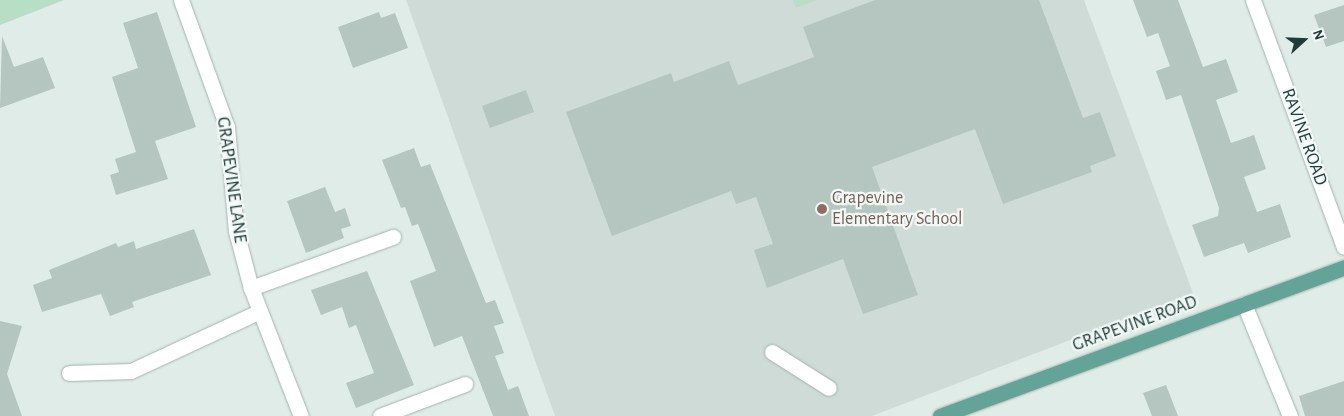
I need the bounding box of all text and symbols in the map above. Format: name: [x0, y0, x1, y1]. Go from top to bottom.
north arrow: [1279, 15, 1329, 65]
text: N: [1310, 28, 1326, 42]
street label: RAVINE ROAD: [1276, 85, 1332, 189]
street label: GRAPEVINE LANE: [211, 116, 251, 244]
place label: Grapevine Elementary School: [832, 188, 962, 230]
marker: Grapevine Elementary School: [816, 203, 828, 215]
street label: GRAPEVINE ROAD: [1070, 291, 1200, 357]

